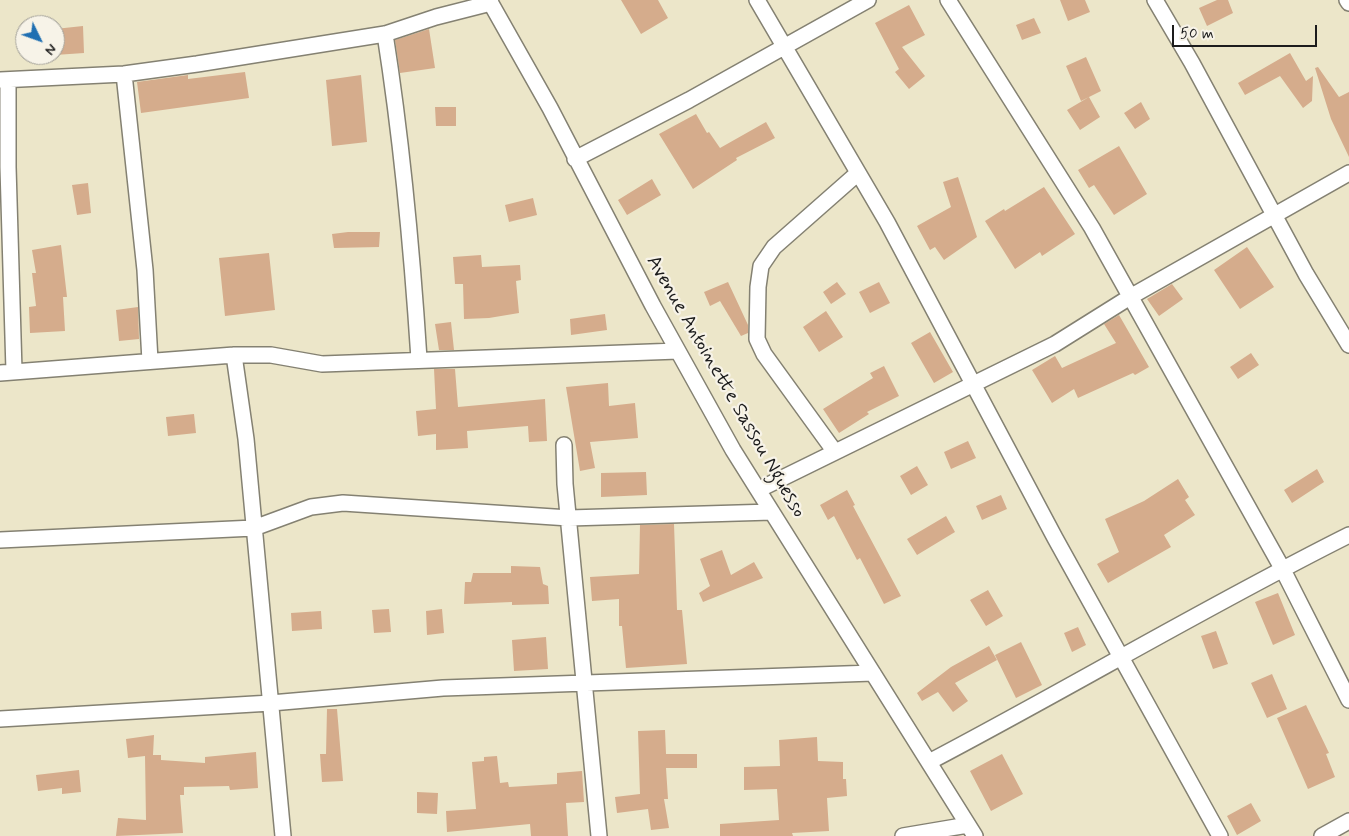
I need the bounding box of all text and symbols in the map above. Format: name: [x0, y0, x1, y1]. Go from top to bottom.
north arrow: [15, 15, 65, 65]
scale bar: [1174, 15, 1319, 47]
text: 50 m: [1180, 24, 1214, 44]
text: N: [41, 40, 60, 59]
street label: Avenue Antoinette Sassou Nguesso: [640, 252, 810, 522]

